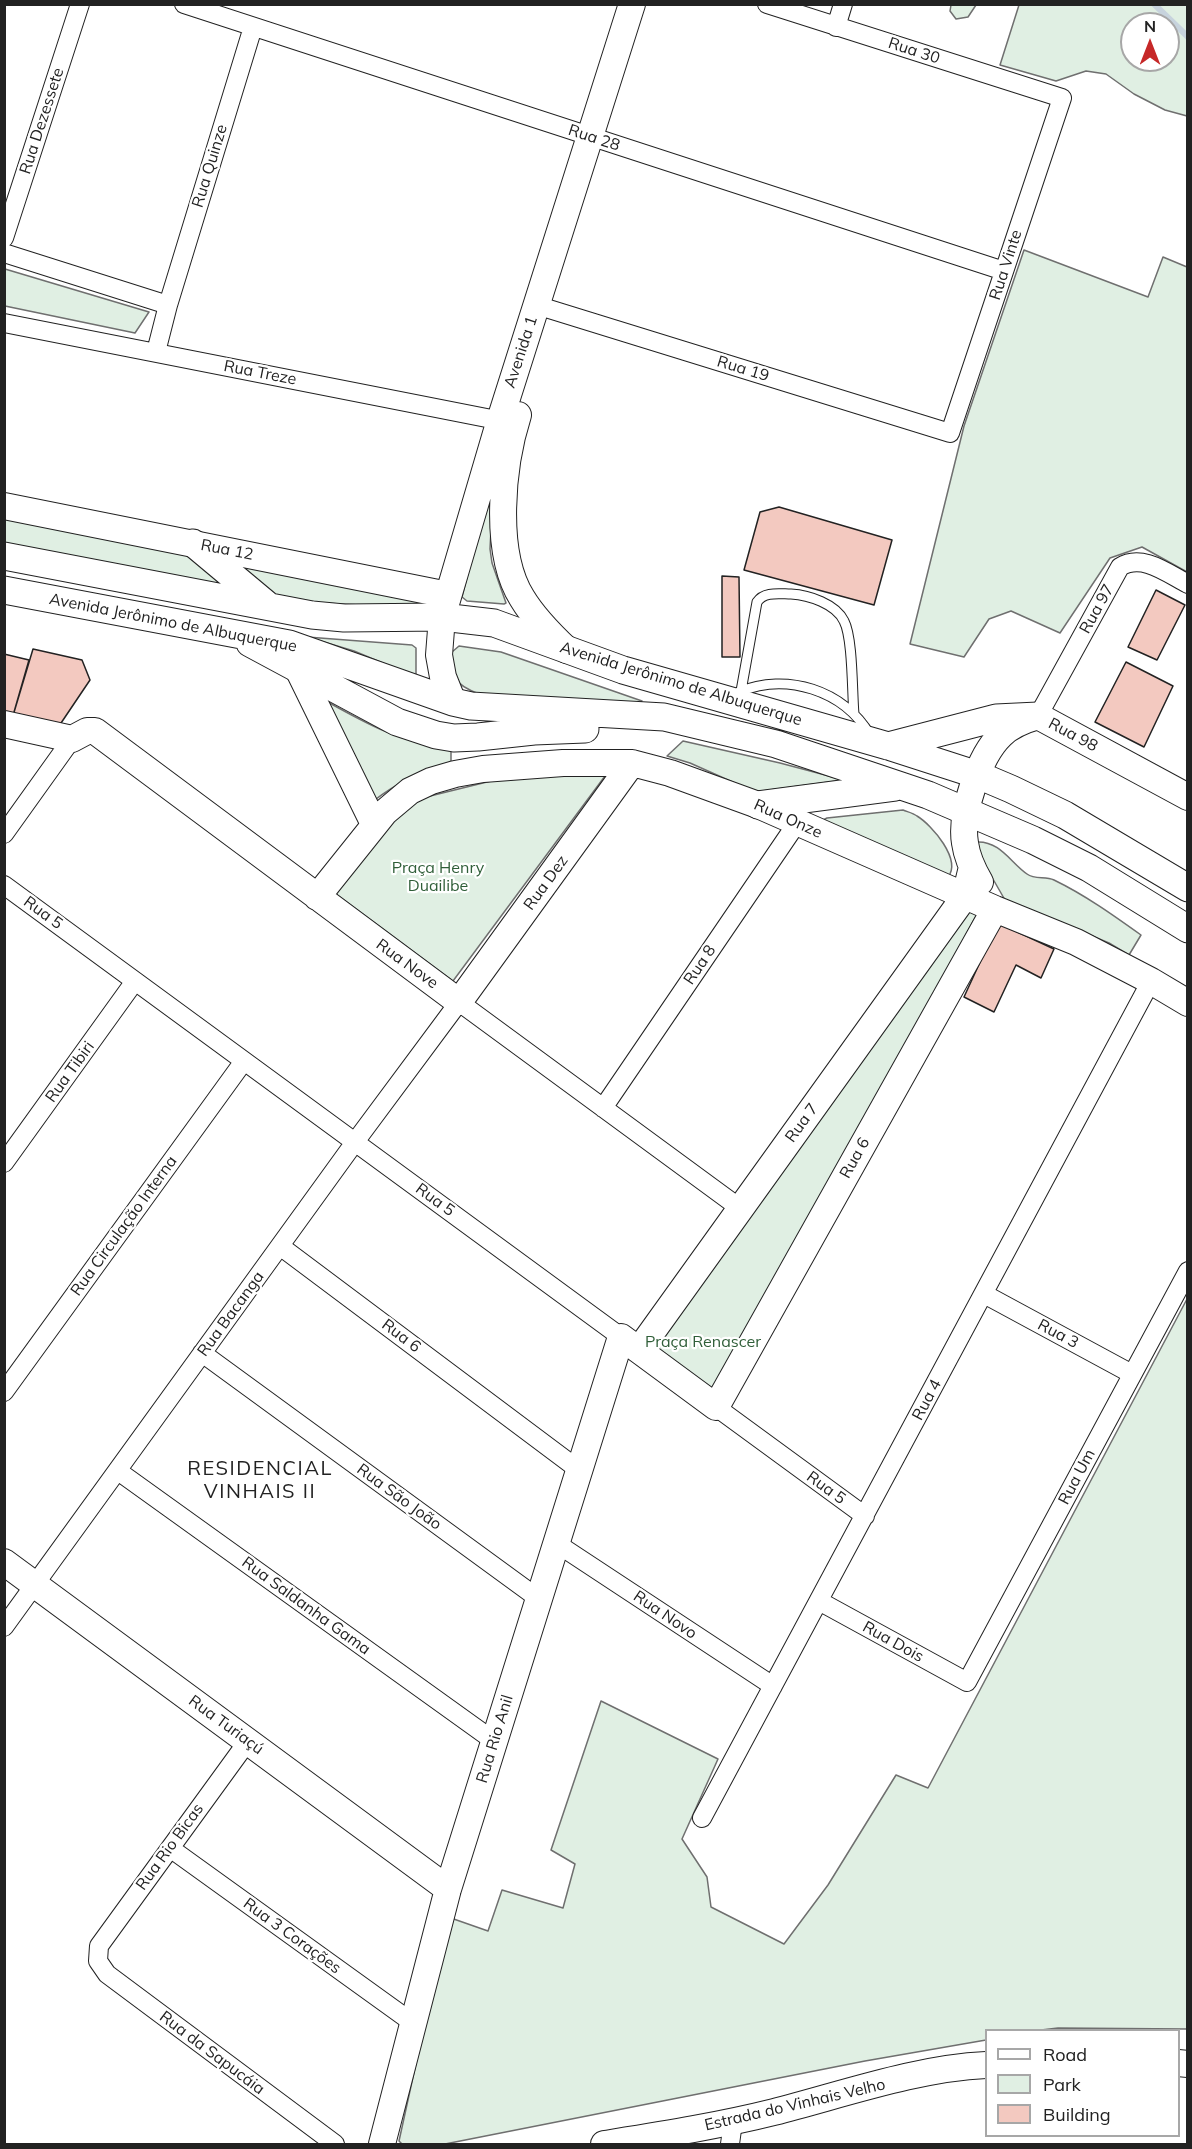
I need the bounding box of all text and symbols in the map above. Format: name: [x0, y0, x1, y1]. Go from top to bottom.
north arrow: [1120, 12, 1180, 72]
text: N: [1144, 16, 1156, 36]
street label: Rua 30: [886, 34, 942, 68]
street label: Rua Dezessete: [16, 66, 68, 176]
street label: Rua 28: [566, 121, 622, 155]
street label: Rua Quinze: [188, 122, 232, 210]
street label: Rua Vinte: [986, 227, 1026, 303]
street label: Avenida 1: [500, 314, 542, 390]
street label: Rua 19: [715, 352, 771, 386]
street label: Rua Treze: [222, 357, 298, 389]
street label: Rua 12: [199, 535, 255, 565]
street label: Rua 97: [1076, 581, 1118, 637]
street label: Avenida Jerônimo de Albuquerque: [47, 590, 299, 656]
street label: Avenida Jerônimo de Albuquerque: [558, 638, 804, 730]
street label: Rua 98: [1045, 714, 1101, 756]
street label: Rua Onze: [751, 795, 825, 843]
street label: Rua Dez: [520, 852, 572, 914]
park label: Praça Henry Duailibe: [392, 858, 484, 896]
street label: Rua 5: [20, 892, 66, 934]
street label: Rua Nove: [372, 935, 442, 993]
street label: Rua 8: [680, 942, 720, 988]
street label: Rua Tibiri: [41, 1038, 99, 1106]
street label: Rua 7: [781, 1100, 823, 1146]
street label: Rua 6: [836, 1134, 874, 1182]
street label: Rua Circulação Interna: [67, 1152, 181, 1300]
street label: Rua 5: [412, 1179, 458, 1221]
street label: Rua Bacanga: [194, 1268, 268, 1360]
street label: Rua 6: [378, 1315, 424, 1357]
street label: Rua 3: [1034, 1315, 1082, 1353]
park label: Praça Renascer: [645, 1332, 761, 1352]
street label: Rua 4: [908, 1376, 946, 1424]
street label: Rua Um: [1054, 1446, 1100, 1508]
district label: RESIDENCIAL VINHAIS II: [187, 1457, 333, 1504]
street label: Rua São João: [353, 1460, 445, 1534]
street label: Rua 5: [803, 1467, 849, 1509]
street label: Rua Saldanha Gama: [238, 1553, 374, 1659]
street label: Rua Novo: [630, 1587, 700, 1643]
street label: Rua Dois: [859, 1617, 927, 1667]
street label: Rua Turiaçú: [185, 1691, 267, 1759]
street label: Rua Rio Anil: [473, 1693, 517, 1785]
street label: Rua Rio Bicas: [132, 1800, 208, 1894]
street label: Rua 3 Corações: [239, 1894, 345, 1978]
street label: Rua da Sapucáia: [156, 2007, 268, 2099]
legend: [985, 2029, 1180, 2137]
text: Road: [1043, 2043, 1087, 2066]
text: Park: [1043, 2073, 1081, 2096]
street label: Estrada do Vinhais Velho: [703, 2075, 887, 2135]
text: Building: [1043, 2103, 1111, 2126]

